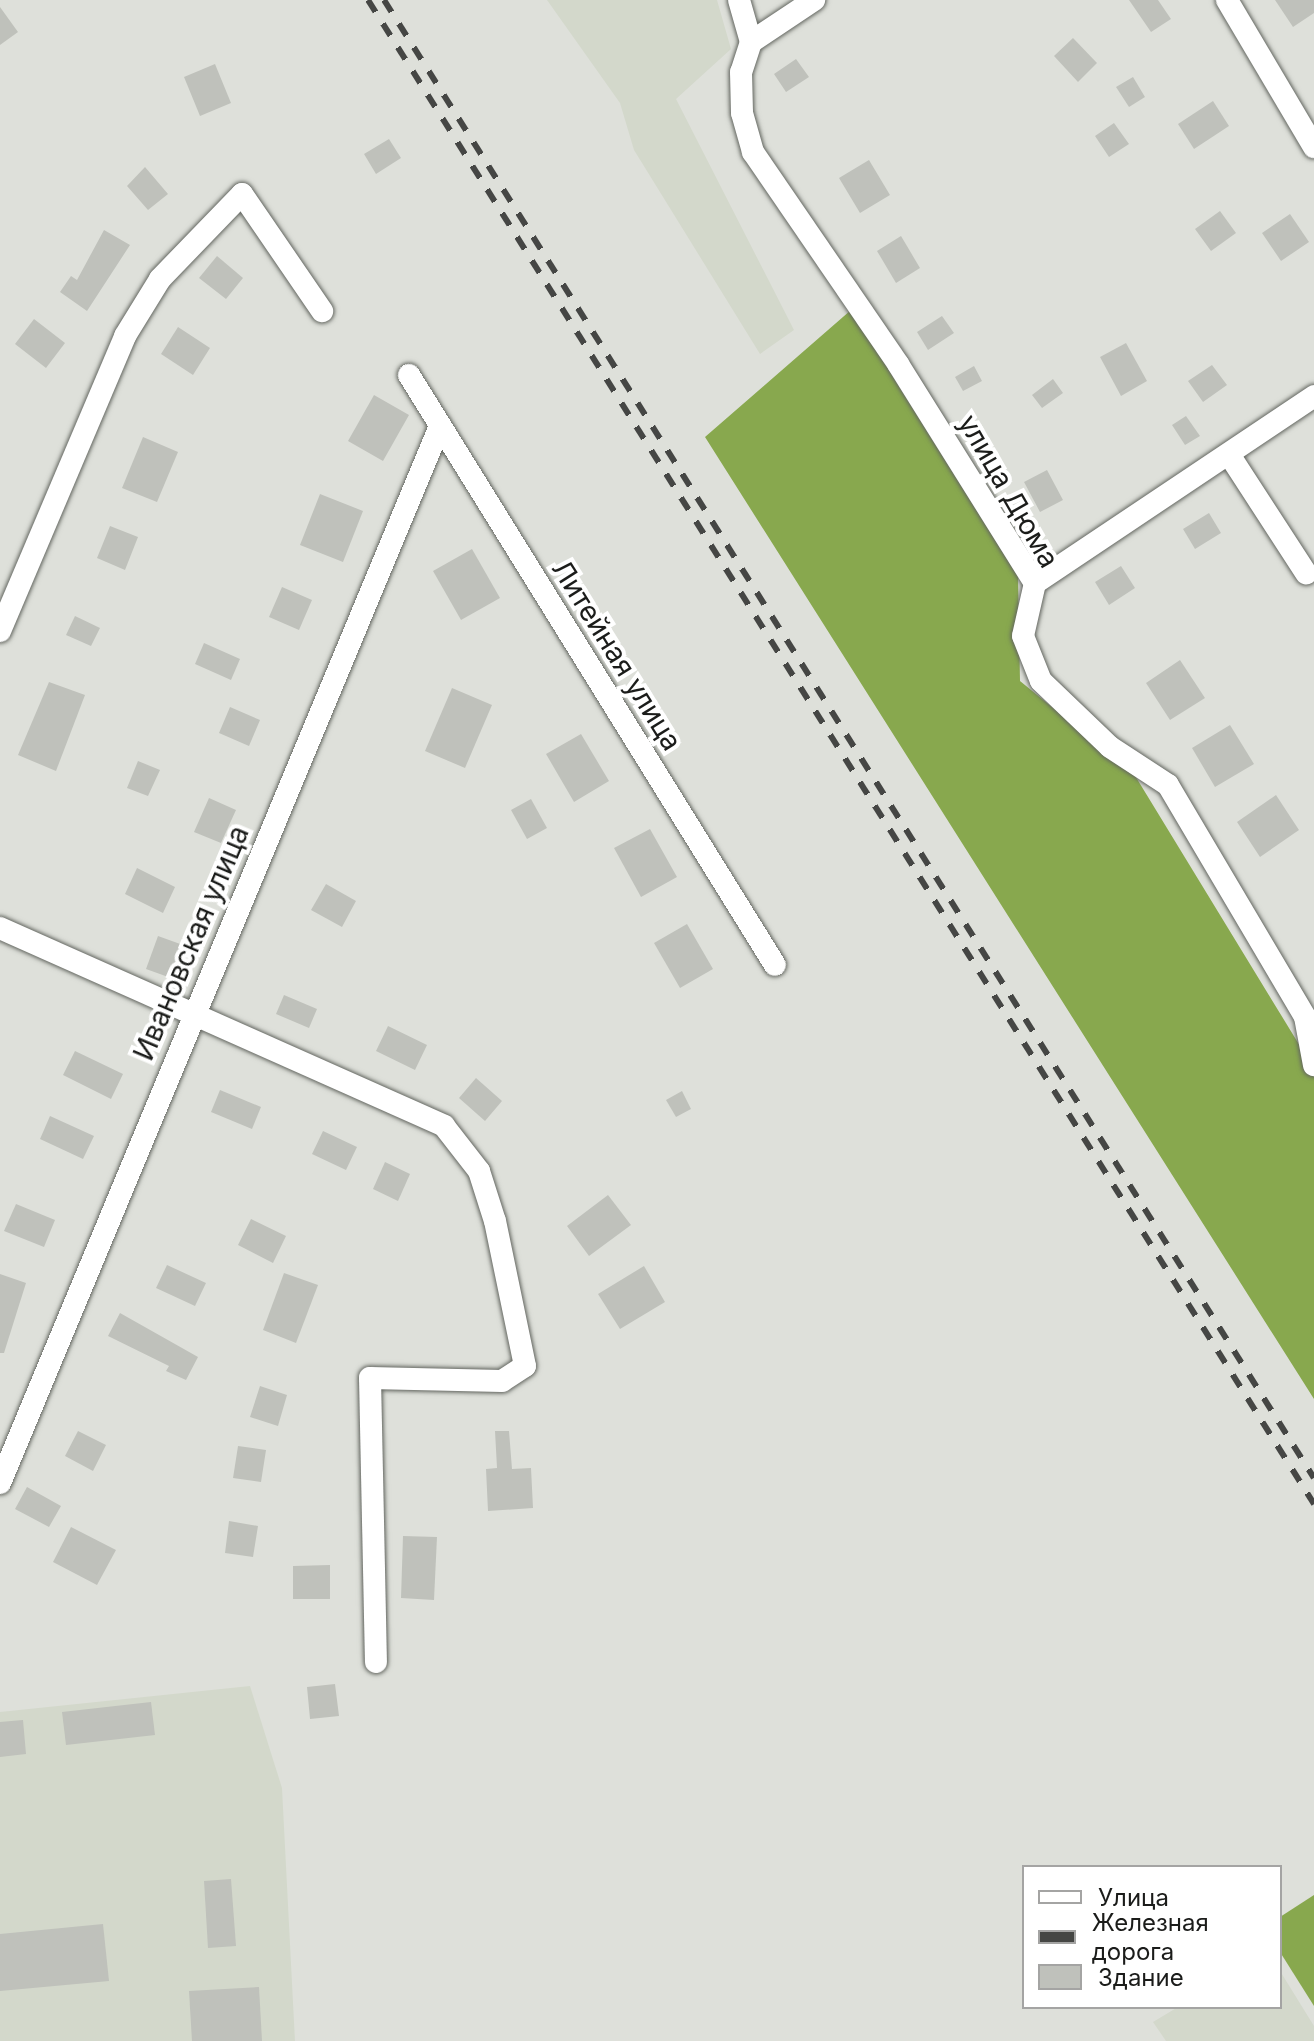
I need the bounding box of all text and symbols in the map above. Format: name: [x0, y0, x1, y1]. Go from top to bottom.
street label: улица Дюма: [952, 408, 1066, 574]
street label: Литейная улица: [545, 554, 689, 756]
street label: Ивановская улица: [126, 821, 256, 1065]
legend: [1022, 1865, 1282, 2009]
text: Улица: [1098, 1883, 1169, 1912]
text: Железная дорога: [1092, 1908, 1209, 1966]
text: Здание: [1098, 1963, 1184, 1992]

